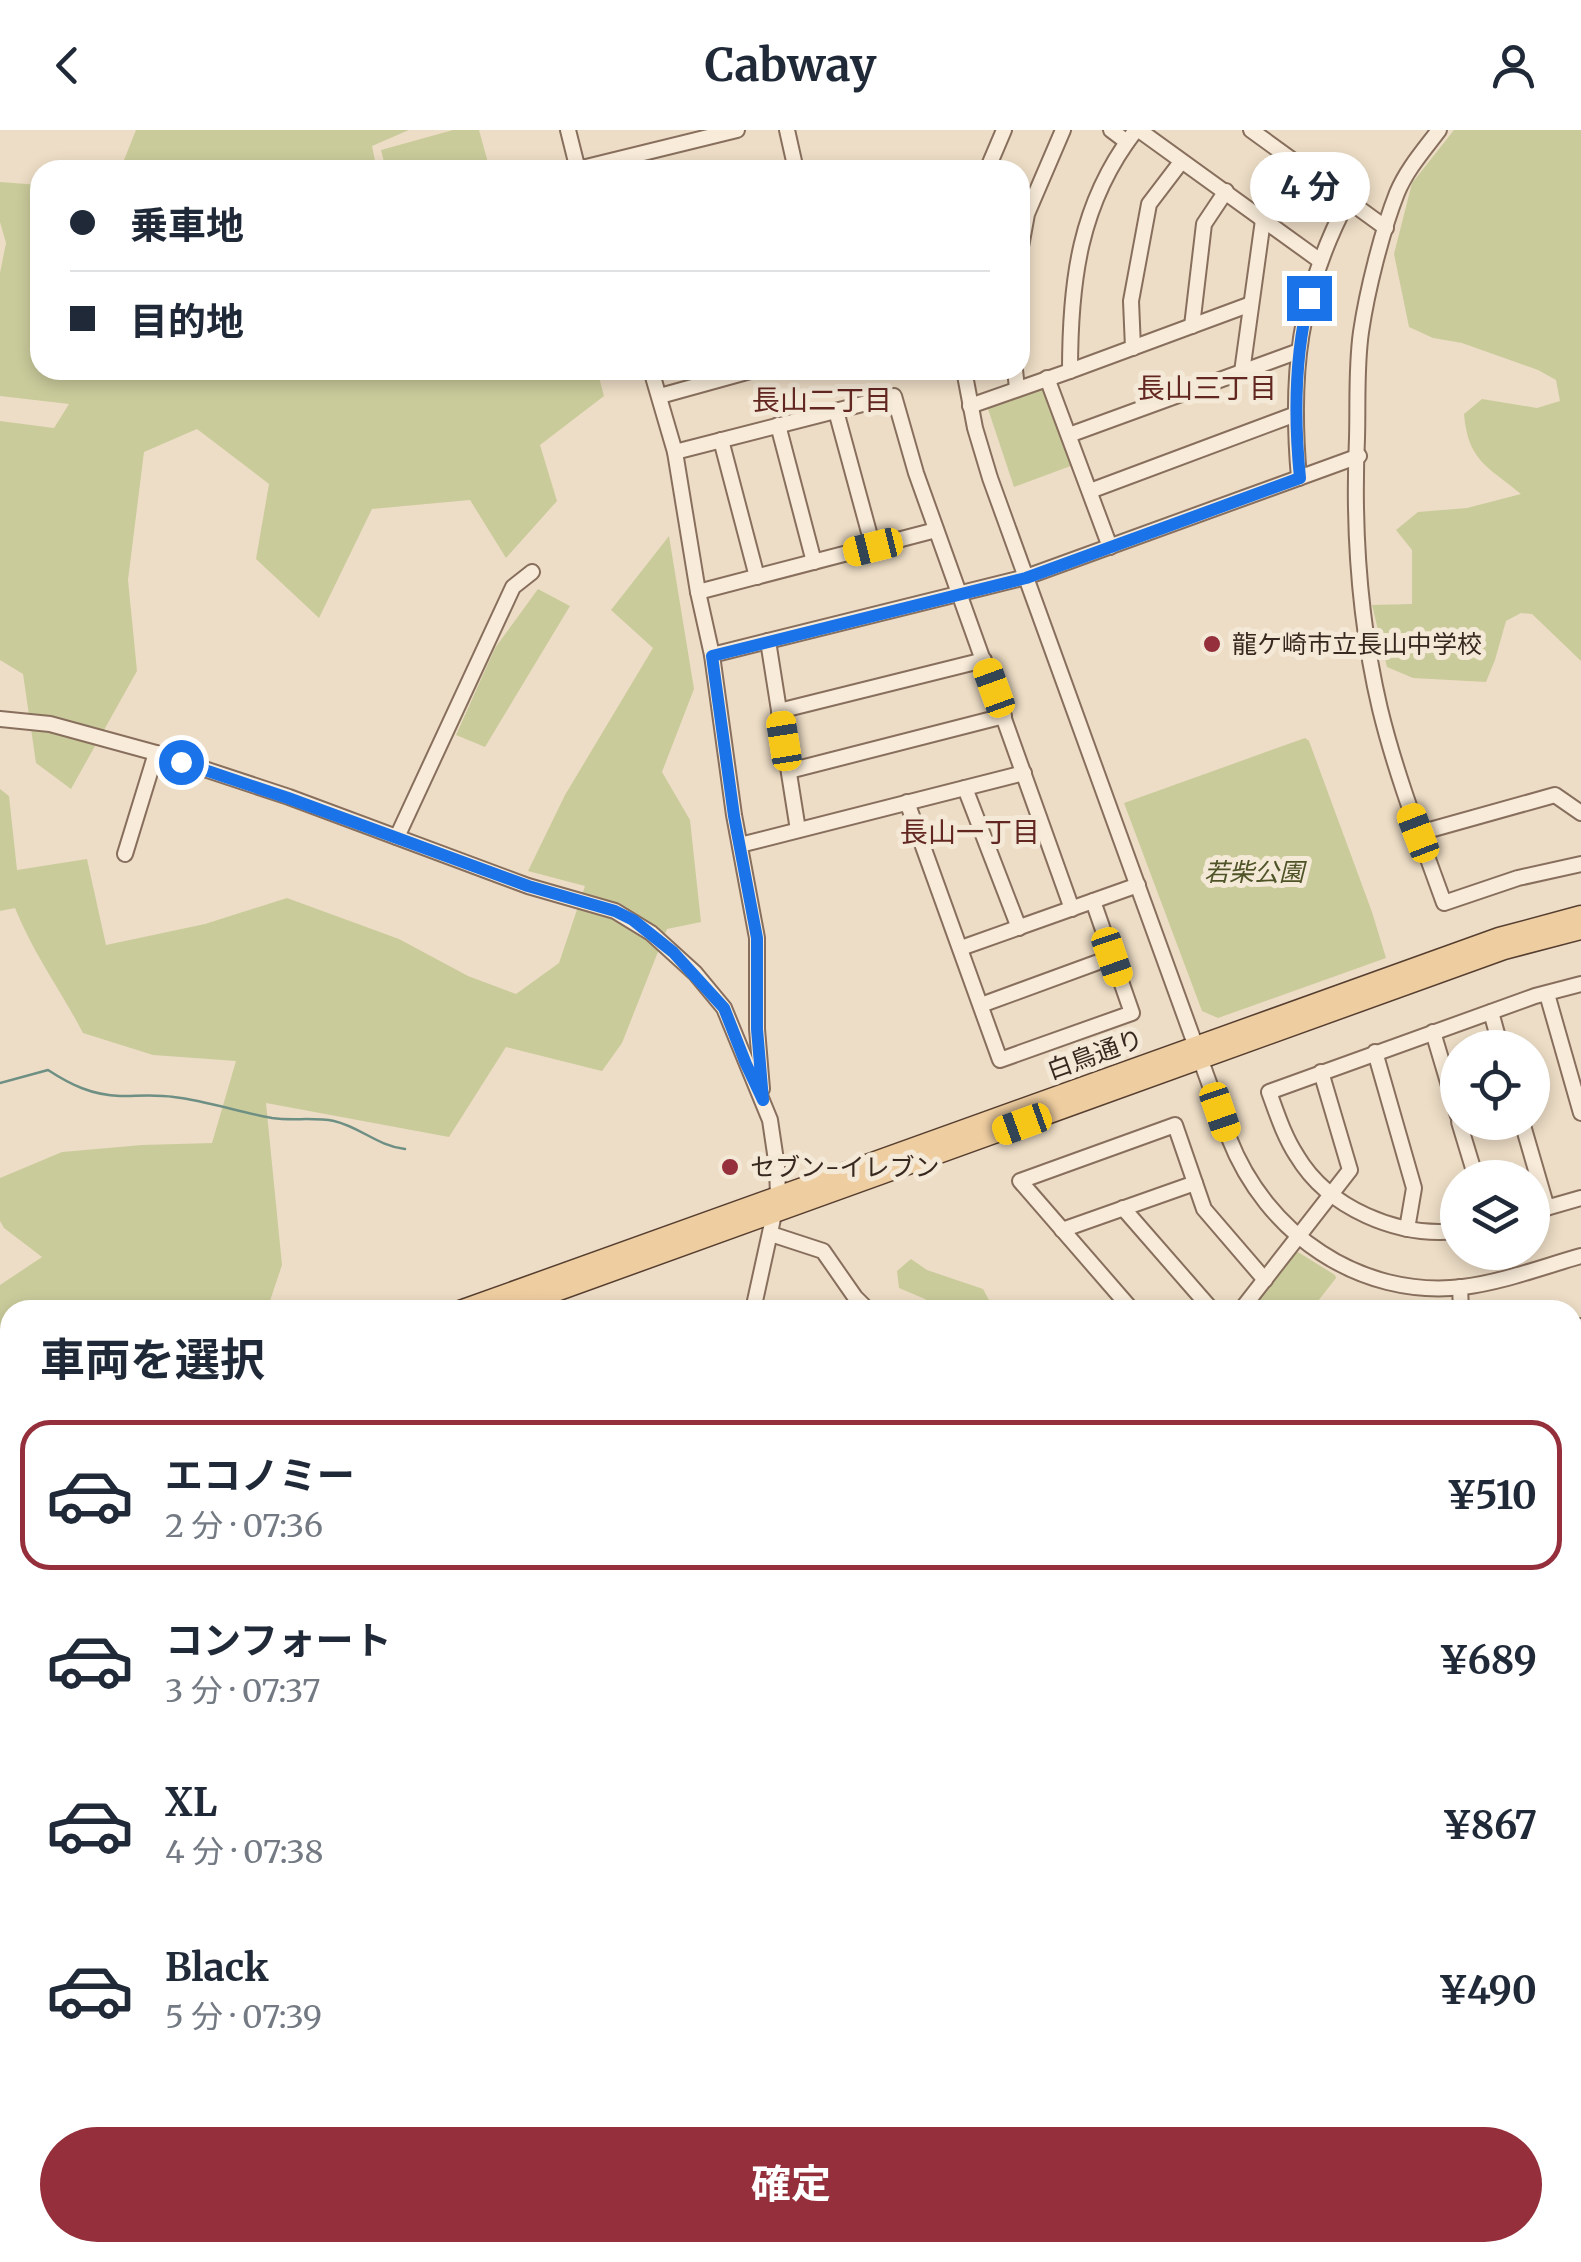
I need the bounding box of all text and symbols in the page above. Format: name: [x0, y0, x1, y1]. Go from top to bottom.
text: Cabway: [705, 37, 876, 93]
icon: back: [40, 38, 95, 93]
icon: person: [1486, 38, 1541, 93]
callout: 4 分: [1249, 153, 1369, 223]
text: 4 分: [1280, 167, 1340, 207]
text: 乗車地: [130, 202, 244, 249]
route end: [1287, 276, 1332, 321]
text: 目的地: [130, 298, 244, 345]
district label: 長山三丁目: [1137, 370, 1277, 406]
district label: 長山二丁目: [752, 382, 892, 418]
car: [840, 525, 906, 569]
place label: 龍ケ崎市立長山中学校: [1232, 628, 1482, 660]
marker: 龍ケ崎市立長山中学校: [1201, 633, 1223, 655]
car: [970, 655, 1018, 721]
car: [764, 709, 804, 773]
route start: [159, 740, 204, 785]
car: [1393, 800, 1443, 866]
district label: 長山一丁目: [900, 814, 1040, 850]
park label: 若柴公園: [1204, 856, 1307, 888]
car: [1088, 924, 1136, 990]
street label: 白鳥通り: [1043, 1022, 1147, 1086]
map controls: [1440, 1030, 1550, 1270]
button: locate: [1440, 1030, 1550, 1140]
car: [1196, 1079, 1244, 1145]
car: [989, 1100, 1055, 1148]
place label: セブン-イレブン: [750, 1151, 940, 1183]
marker: セブン-イレブン: [719, 1156, 741, 1178]
button: layers: [1440, 1160, 1550, 1270]
text: 車両を選択: [40, 1332, 265, 1388]
icon: car: [45, 1450, 135, 1540]
text: エコノミー: [165, 1452, 355, 1499]
text: ¥510: [1447, 1472, 1537, 1519]
text: 2 分 · 07:36: [165, 1506, 323, 1546]
icon: car: [45, 1615, 135, 1705]
text: コンフォート: [165, 1617, 392, 1664]
text: ¥689: [1439, 1637, 1537, 1684]
text: 3 分 · 07:37: [165, 1671, 320, 1711]
text: XL: [165, 1779, 217, 1826]
icon: car: [45, 1780, 135, 1870]
text: ¥867: [1442, 1802, 1537, 1849]
text: 4 分 · 07:38: [165, 1832, 324, 1872]
text: Black: [165, 1944, 269, 1991]
icon: car: [45, 1945, 135, 2035]
text: ¥490: [1438, 1967, 1537, 2014]
text: 5 分 · 07:39: [165, 1997, 322, 2037]
button: 確定: [40, 2127, 1542, 2242]

